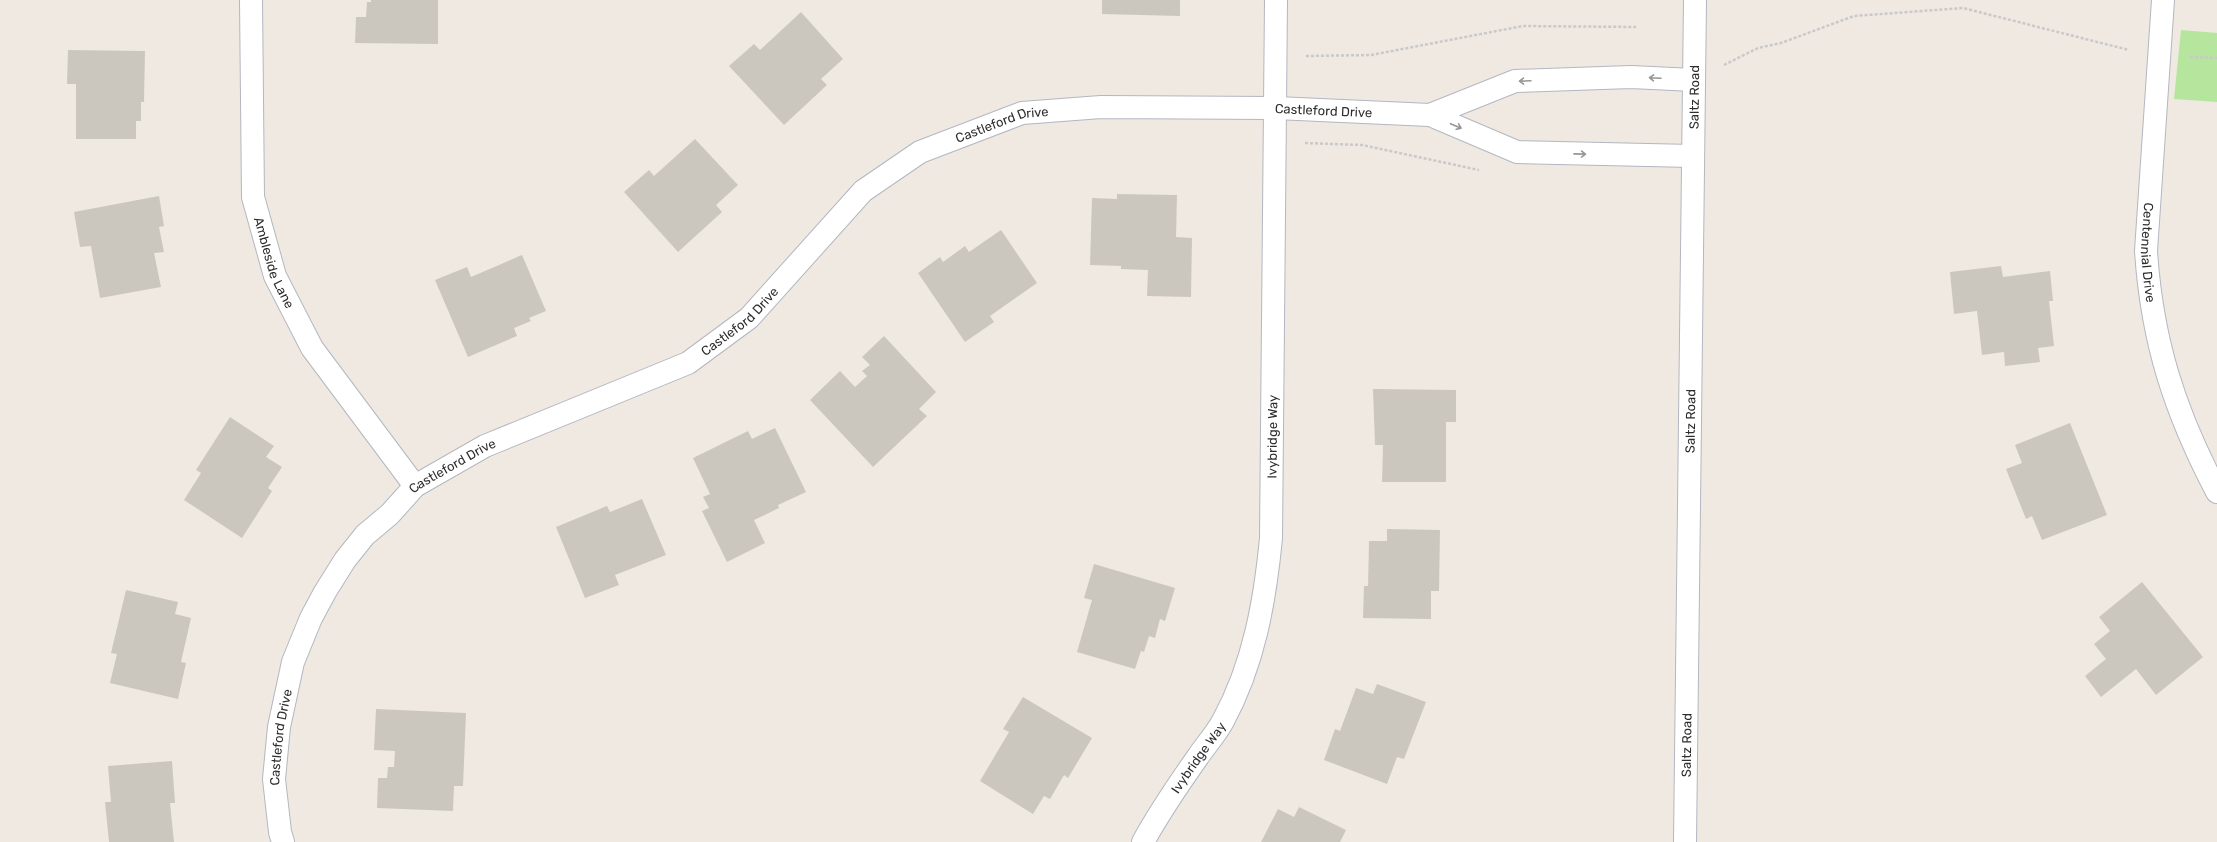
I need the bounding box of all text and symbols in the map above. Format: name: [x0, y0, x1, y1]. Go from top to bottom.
street label: Saltz Road: [1686, 65, 1702, 129]
one-way arrow: [1649, 75, 1662, 82]
one-way arrow: [1519, 77, 1532, 84]
street label: Castleford Drive: [1275, 101, 1373, 120]
street label: Castleford Drive: [953, 104, 1049, 146]
one-way arrow: [1449, 123, 1461, 130]
one-way arrow: [1573, 150, 1586, 158]
street label: Centennial Drive: [2138, 202, 2158, 303]
street label: Ambleside Lane: [251, 215, 297, 311]
street label: Castleford Drive: [698, 284, 781, 359]
street label: Saltz Road: [1683, 389, 1698, 453]
street label: Ivybridge Way: [1265, 395, 1281, 479]
street label: Castleford Drive: [406, 436, 498, 496]
street label: Castleford Drive: [267, 688, 295, 786]
street label: Saltz Road: [1679, 713, 1695, 777]
street label: Ivybridge Way: [1168, 719, 1229, 796]

